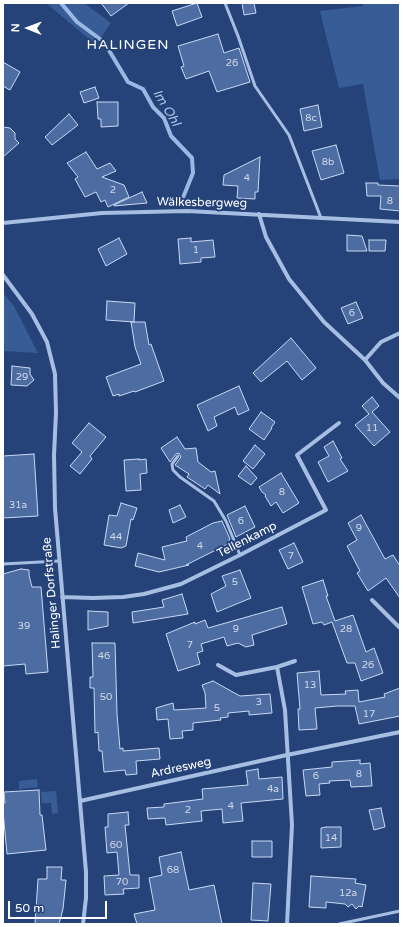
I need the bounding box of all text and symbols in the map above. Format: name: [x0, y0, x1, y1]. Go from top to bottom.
north arrow: [8, 8, 48, 48]
text: N: [9, 23, 22, 32]
district label: HALINGEN: [86, 37, 170, 53]
house number: 26: [226, 57, 238, 69]
water label: Im Ohl: [149, 87, 183, 129]
house number: 8c: [305, 112, 317, 124]
house number: 8b: [322, 156, 334, 168]
house number: 4: [244, 172, 250, 184]
house number: 2: [110, 184, 116, 196]
street label: Wälkesbergweg: [157, 195, 247, 211]
house number: 8: [387, 195, 393, 207]
house number: 1: [193, 244, 199, 256]
house number: 6: [349, 307, 355, 319]
house number: 29: [16, 371, 28, 383]
house number: 11: [366, 422, 378, 434]
house number: 8: [279, 486, 285, 498]
house number: 31a: [9, 499, 27, 511]
house number: 6: [238, 515, 244, 527]
street label: Tellenkamp: [215, 519, 279, 561]
house number: 9: [356, 522, 362, 534]
house number: 44: [110, 531, 122, 543]
street label: Halinger Dorfstraße: [40, 537, 64, 649]
house number: 4: [197, 540, 203, 552]
house number: 7: [288, 550, 294, 562]
house number: 5: [232, 576, 238, 588]
house number: 39: [18, 620, 30, 632]
house number: 9: [233, 623, 239, 635]
house number: 28: [340, 623, 352, 635]
house number: 7: [187, 639, 193, 651]
house number: 46: [98, 650, 110, 662]
house number: 26: [362, 659, 374, 671]
house number: 13: [304, 679, 316, 691]
house number: 50: [100, 691, 112, 703]
house number: 3: [256, 696, 262, 708]
house number: 5: [214, 702, 220, 714]
house number: 17: [363, 708, 375, 720]
street label: Ardresweg: [149, 755, 213, 781]
house number: 8: [356, 768, 362, 780]
house number: 6: [313, 770, 319, 782]
house number: 4a: [267, 783, 279, 795]
house number: 4: [228, 800, 234, 812]
house number: 2: [185, 804, 191, 816]
house number: 14: [325, 832, 337, 844]
house number: 60: [110, 839, 122, 851]
house number: 68: [167, 864, 179, 876]
house number: 70: [116, 876, 128, 888]
house number: 12a: [339, 887, 357, 899]
scale bar: [10, 893, 109, 919]
text: 50 m: [15, 901, 44, 915]

